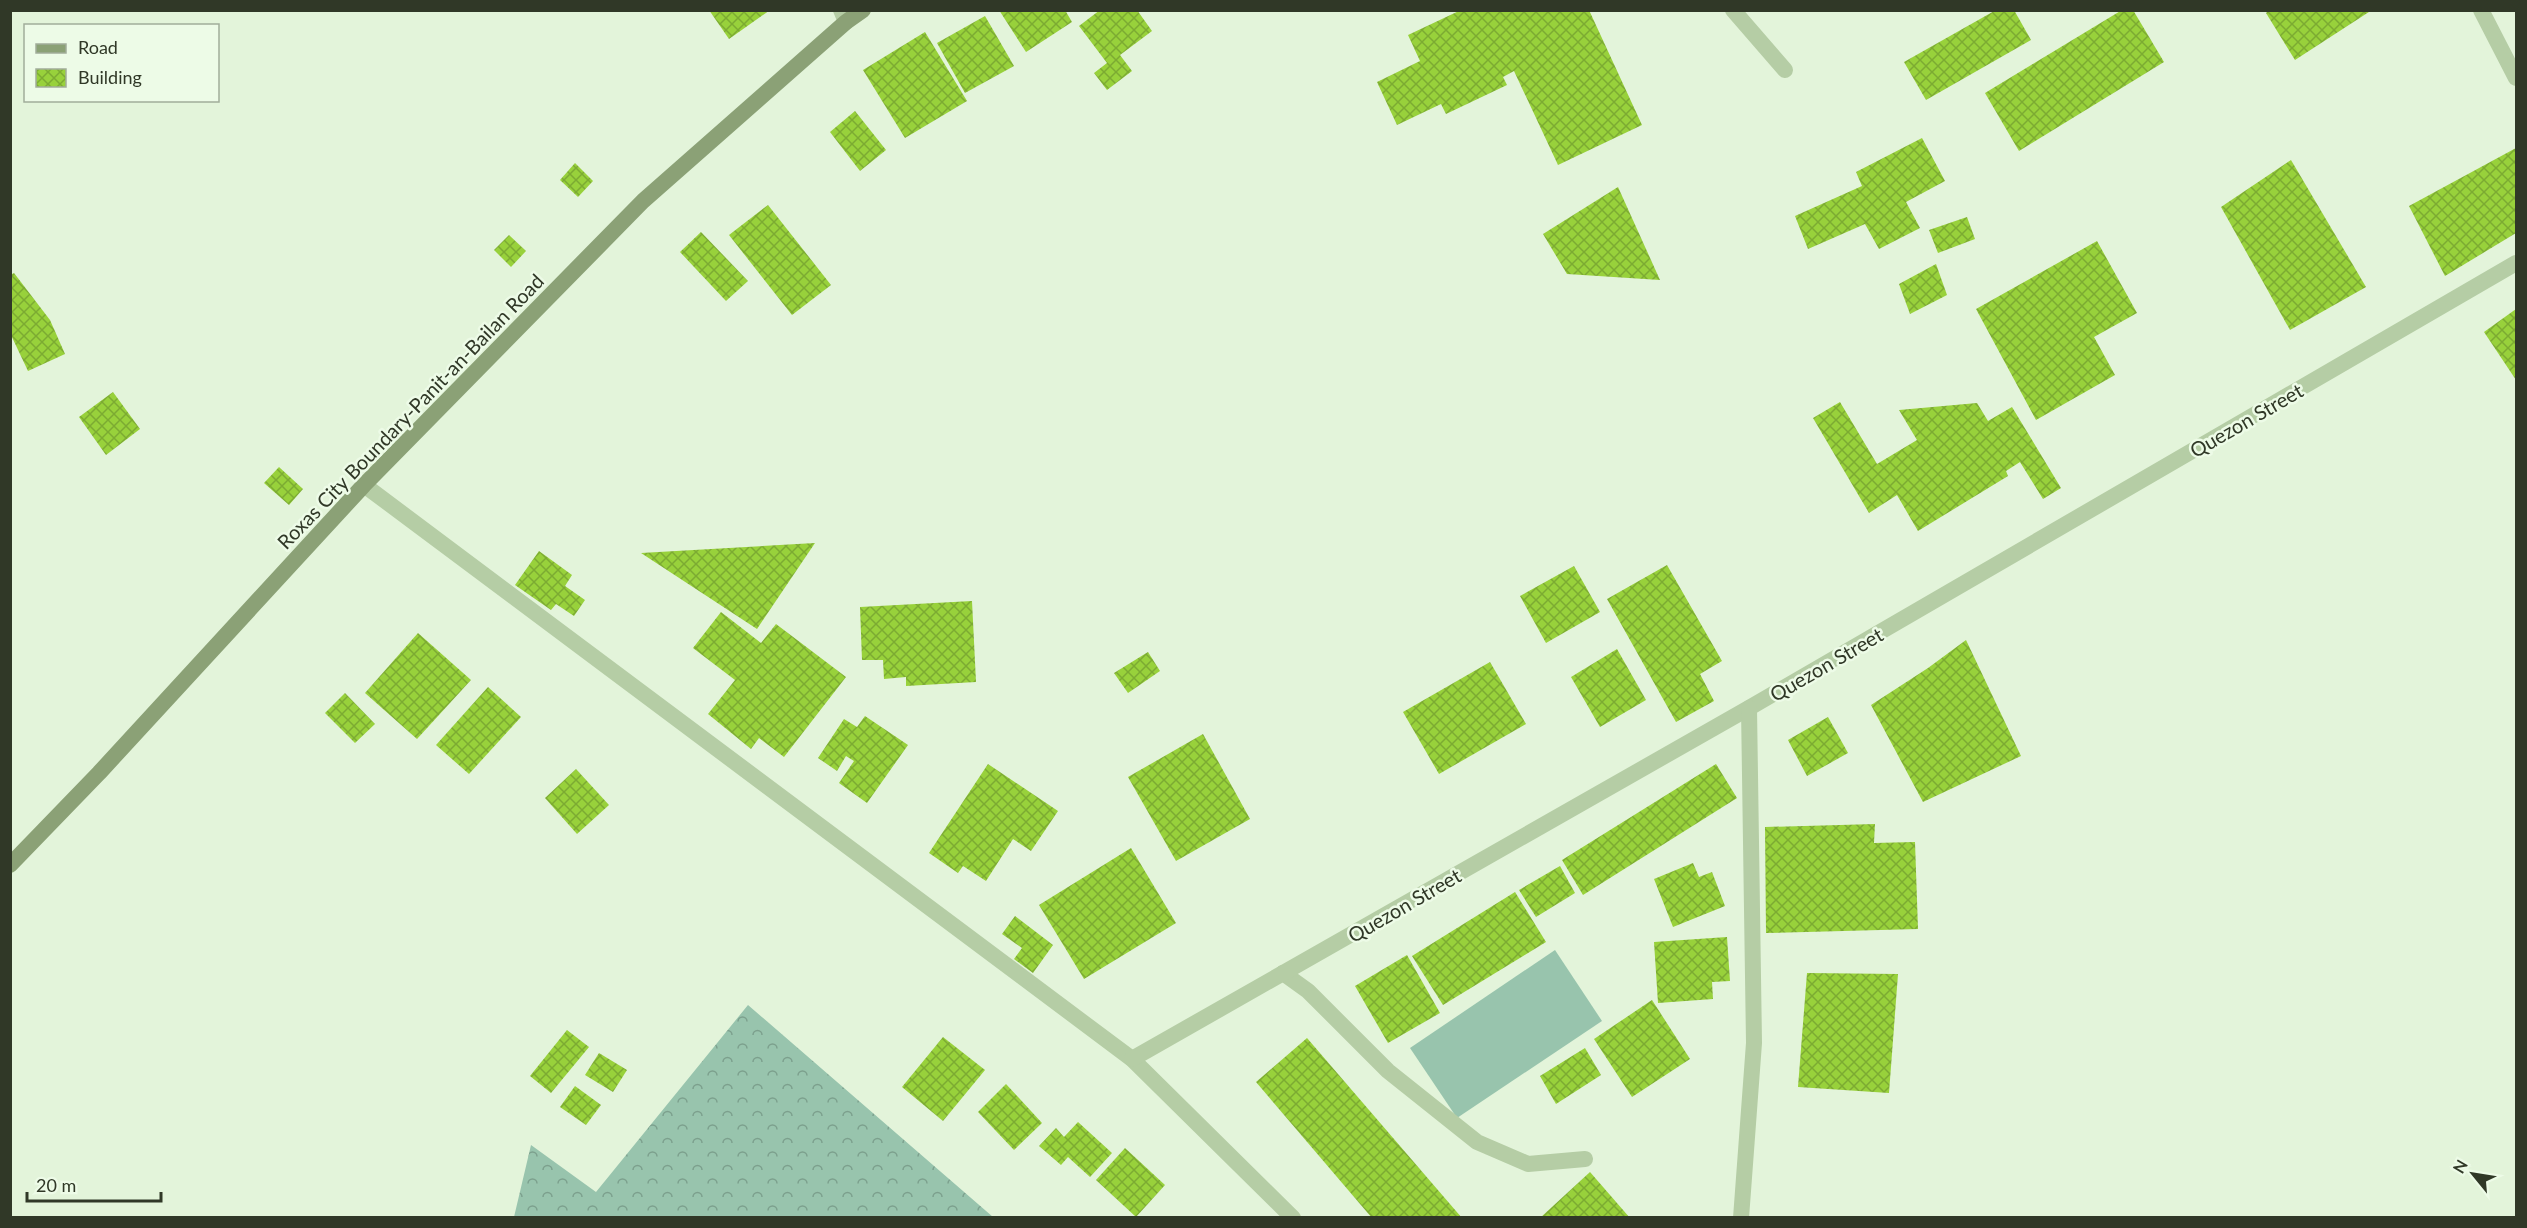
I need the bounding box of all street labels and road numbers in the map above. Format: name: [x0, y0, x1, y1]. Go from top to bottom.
street label: Roxas City Boundary-Panit-an-Bailan Road: [272, 269, 548, 553]
street label: Quezon Street: [2185, 378, 2307, 462]
street label: Quezon Street: [1765, 622, 1887, 706]
street label: Quezon Street: [1343, 863, 1465, 947]

